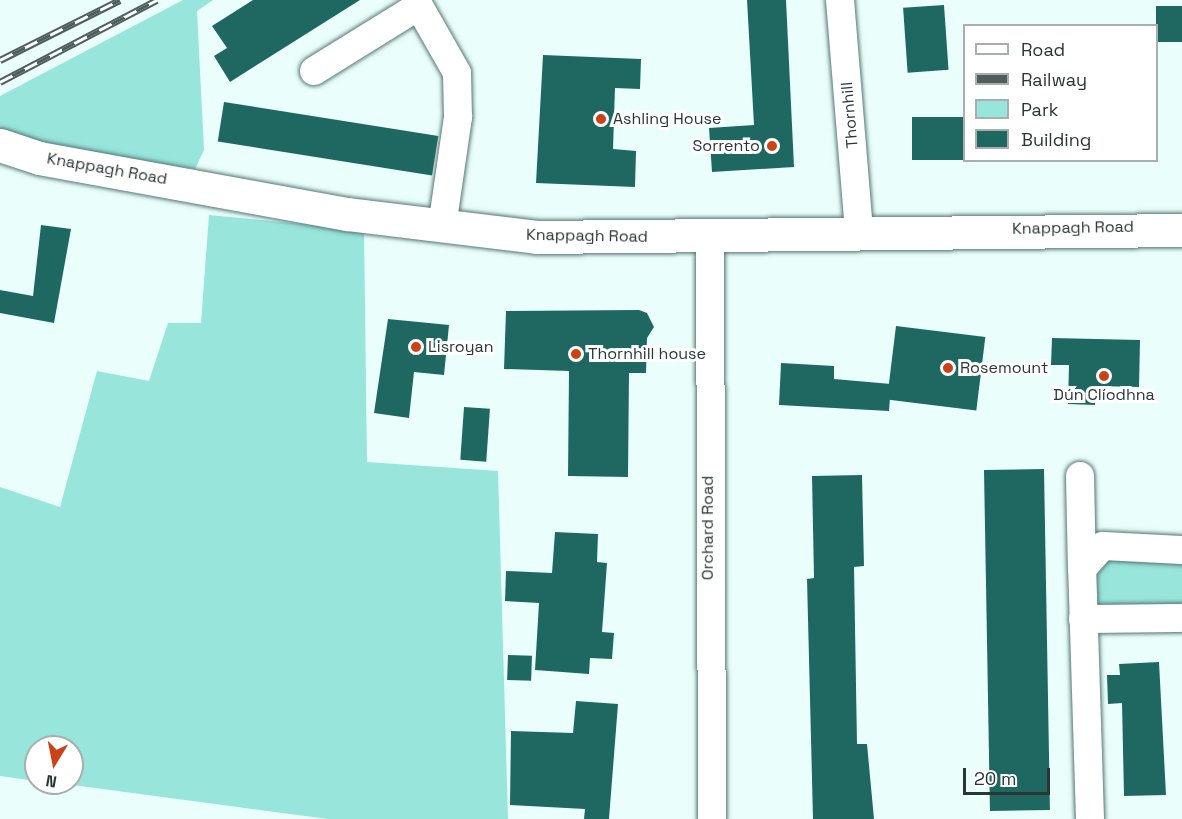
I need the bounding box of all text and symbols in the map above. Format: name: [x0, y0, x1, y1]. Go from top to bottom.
legend: [963, 24, 1158, 162]
text: Road: [1021, 38, 1065, 61]
text: Railway: [1021, 68, 1087, 91]
street label: Thornhill: [838, 81, 862, 149]
text: Park: [1021, 98, 1058, 121]
place label: Ashling House: [613, 109, 721, 129]
marker: Ashling House: [594, 112, 608, 126]
text: Building: [1021, 128, 1091, 151]
place label: Sorrento: [693, 136, 760, 156]
marker: Sorrento: [765, 139, 779, 153]
street label: Knappagh Road: [45, 149, 169, 189]
street label: Knappagh Road: [1012, 217, 1134, 239]
street label: Knappagh Road: [526, 225, 648, 247]
place label: Lisroyan: [428, 337, 494, 357]
marker: Lisroyan: [409, 340, 423, 354]
place label: Thornhill house: [588, 344, 706, 364]
marker: Thornhill house: [569, 347, 583, 361]
place label: Rosemount: [960, 358, 1048, 378]
marker: Rosemount: [941, 361, 955, 375]
marker: Dún Clíodhna: [1097, 369, 1111, 383]
place label: Dún Clíodhna: [1053, 385, 1155, 405]
street label: Orchard Road: [698, 476, 718, 580]
north arrow: [24, 735, 84, 795]
scale bar: [966, 756, 1053, 794]
text: 20 m: [974, 767, 1017, 790]
text: N: [44, 770, 58, 793]

